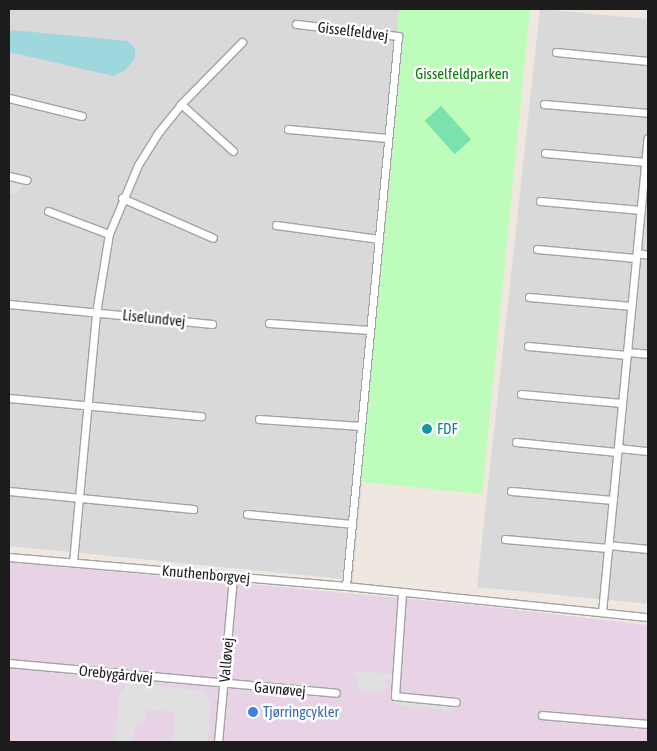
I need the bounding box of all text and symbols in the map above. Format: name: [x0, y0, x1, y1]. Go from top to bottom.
street label: Gisselfeldvej: [317, 18, 389, 44]
park label: Gisselfeldparken: [415, 65, 509, 83]
street label: Liselundvej: [122, 306, 186, 330]
place label: FDF: [437, 420, 457, 438]
marker: FDF: [421, 423, 433, 435]
street label: Knuthenborgvej: [161, 561, 251, 587]
street label: Valløvej: [215, 637, 237, 683]
street label: Orebygårdvej: [78, 661, 154, 687]
street label: Gavnøvej: [254, 678, 306, 700]
place label: Tjørringcykler: [263, 703, 339, 721]
marker: Tjørringcykler: [247, 706, 259, 718]

